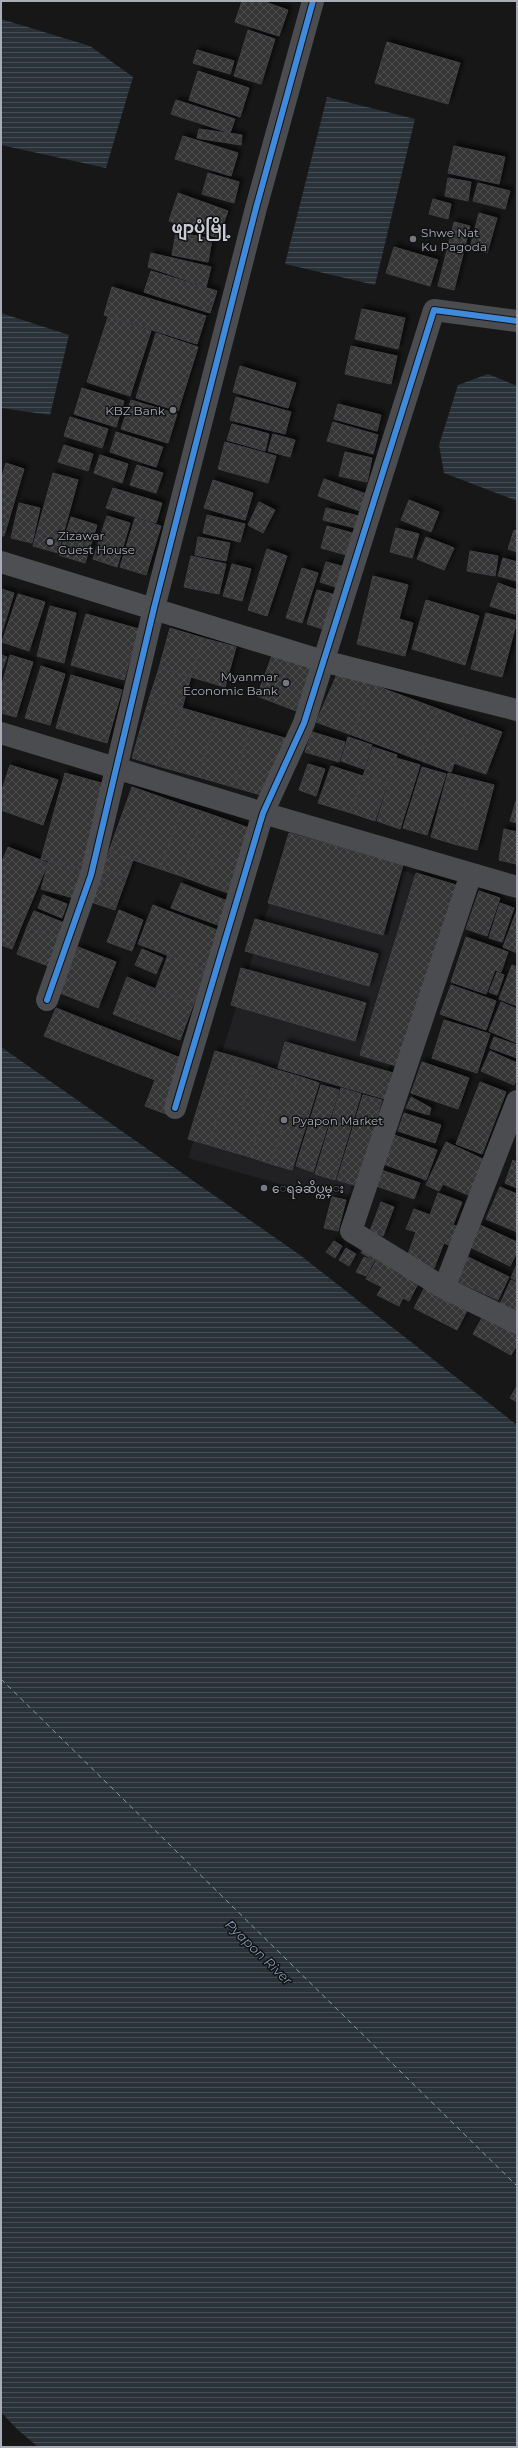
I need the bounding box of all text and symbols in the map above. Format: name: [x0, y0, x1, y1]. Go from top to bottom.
district label: ဖျာပုံမြို့: [171, 217, 231, 241]
place label: Shwe Nat Ku Pagoda: [421, 225, 487, 254]
marker: Shwe Nat Ku Pagoda: [408, 234, 418, 244]
place label: KBZ Bank: [105, 403, 166, 418]
marker: KBZ Bank: [168, 405, 178, 415]
place label: Zizawar Guest House: [58, 528, 135, 557]
marker: Zizawar Guest House: [45, 537, 55, 547]
place label: Myanmar Economic Bank: [183, 669, 279, 698]
marker: Myanmar Economic Bank: [281, 678, 291, 688]
place label: Pyapon Market: [292, 1113, 383, 1128]
marker: Pyapon Market: [279, 1115, 289, 1125]
place label: ေရခဲဆိပ္ကမ္း: [272, 1180, 344, 1199]
marker: ေရခဲဆိပ္ကမ္း: [259, 1183, 269, 1193]
water label: Pyapon River: [222, 1916, 296, 1989]

